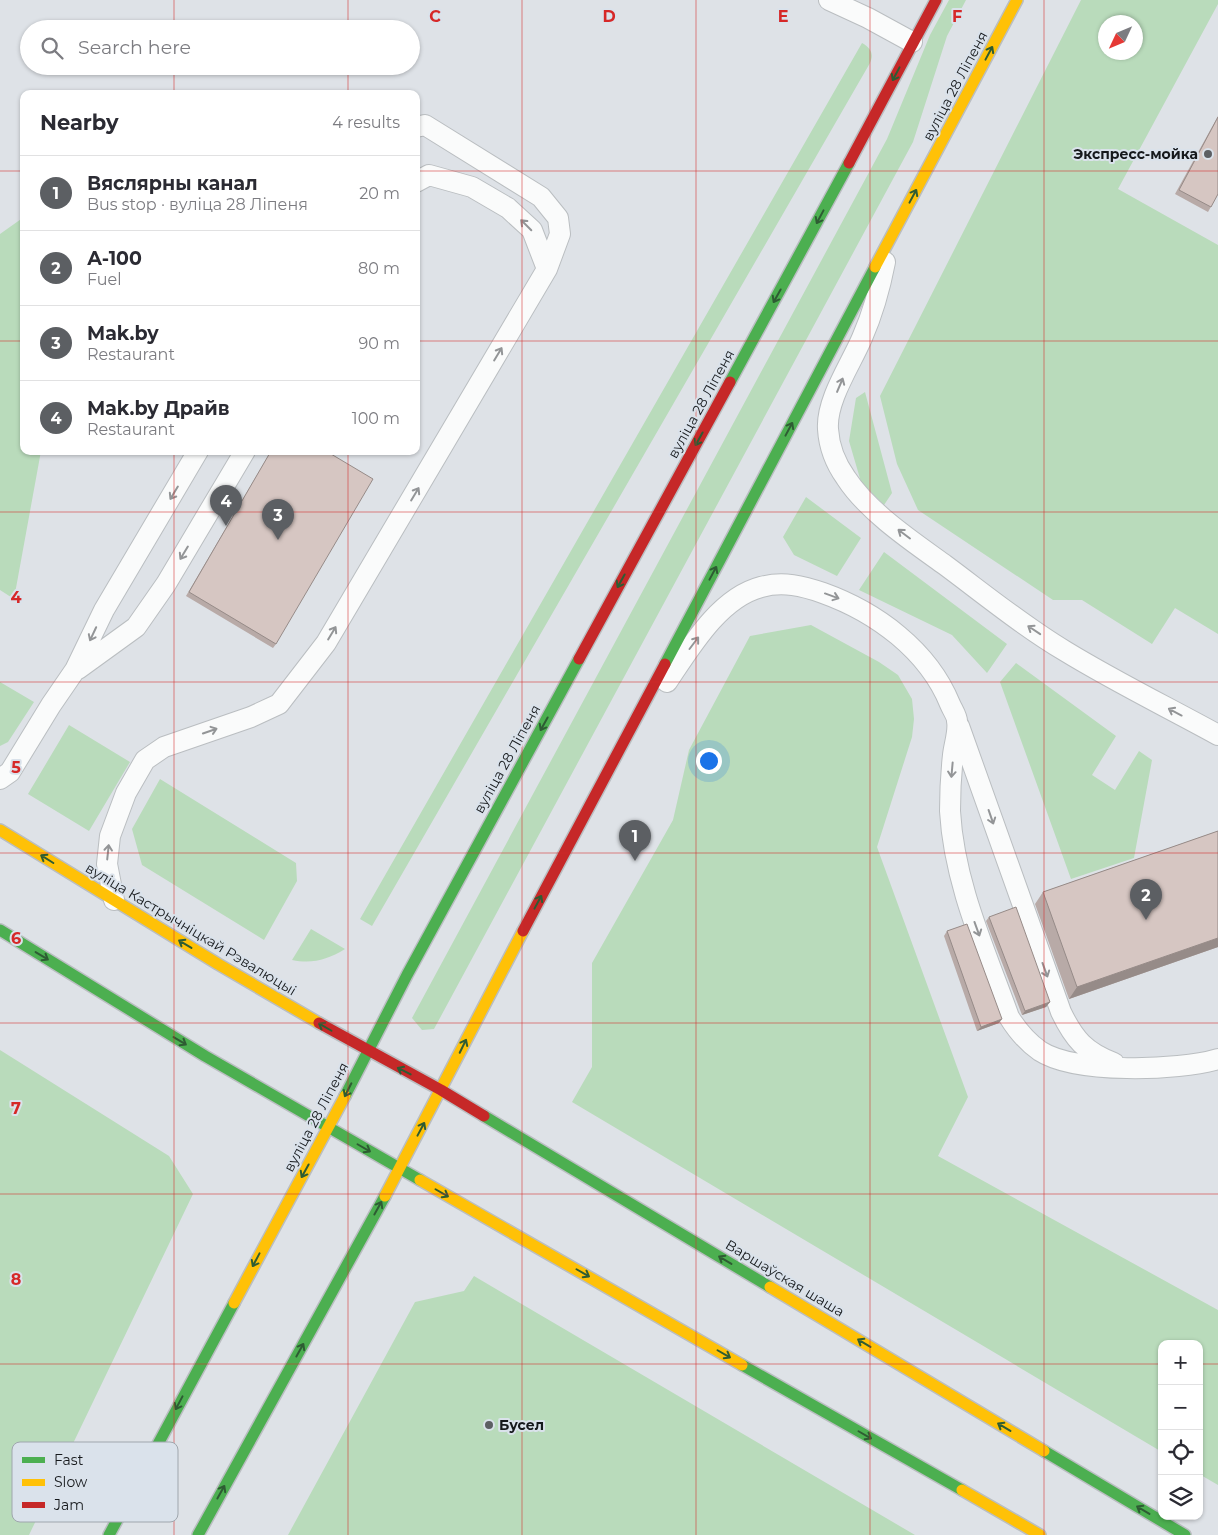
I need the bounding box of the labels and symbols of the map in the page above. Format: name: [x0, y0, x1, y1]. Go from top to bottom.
text: C: [429, 7, 441, 26]
text: D: [602, 7, 616, 26]
text: E: [778, 7, 788, 26]
text: F: [952, 7, 962, 26]
north arrow: [1098, 15, 1143, 60]
street label: вуліца 28 Ліпеня: [919, 28, 991, 144]
one-way arrow: [985, 46, 995, 60]
one-way arrow: [891, 66, 901, 81]
place label: Экспресс-мойка: [1073, 145, 1198, 163]
marker: Экспресс-мойка: [1202, 148, 1214, 160]
one-way arrow: [909, 189, 918, 204]
one-way arrow: [814, 209, 824, 224]
one-way arrow: [521, 220, 533, 232]
one-way arrow: [772, 288, 781, 303]
one-way arrow: [493, 347, 503, 361]
street label: вуліца 28 Ліпеня: [664, 347, 738, 461]
one-way arrow: [836, 378, 845, 393]
one-way arrow: [784, 422, 794, 437]
one-way arrow: [694, 431, 704, 446]
pin: 4: [210, 485, 242, 526]
one-way arrow: [168, 486, 178, 500]
one-way arrow: [410, 487, 420, 501]
pin: 3: [262, 499, 294, 540]
one-way arrow: [897, 529, 911, 539]
one-way arrow: [178, 546, 188, 560]
one-way arrow: [709, 566, 718, 581]
one-way arrow: [616, 574, 626, 588]
text: 4: [10, 588, 22, 607]
one-way arrow: [824, 592, 839, 601]
one-way arrow: [1028, 625, 1042, 635]
one-way arrow: [87, 626, 97, 641]
one-way arrow: [327, 627, 337, 641]
one-way arrow: [689, 636, 699, 650]
street label: вуліца 28 Ліпеня: [470, 702, 544, 816]
one-way arrow: [1168, 706, 1183, 716]
one-way arrow: [539, 716, 548, 731]
one-way arrow: [202, 726, 218, 736]
your location: [696, 748, 722, 774]
text: 5: [11, 758, 21, 777]
one-way arrow: [947, 762, 956, 778]
one-way arrow: [987, 809, 996, 824]
pin: 1: [619, 820, 651, 861]
one-way arrow: [103, 844, 113, 860]
one-way arrow: [40, 853, 54, 863]
street label: вуліца Кастрычніцкай Рэвалюцыі: [82, 859, 300, 999]
pin: 2: [1130, 879, 1162, 920]
one-way arrow: [534, 895, 543, 910]
one-way arrow: [973, 921, 982, 936]
text: 6: [11, 929, 21, 948]
one-way arrow: [179, 938, 193, 948]
one-way arrow: [34, 951, 48, 961]
one-way arrow: [1041, 962, 1051, 978]
one-way arrow: [318, 1022, 332, 1032]
one-way arrow: [173, 1036, 187, 1046]
one-way arrow: [459, 1039, 468, 1054]
street label: вуліца 28 Ліпеня: [280, 1059, 352, 1175]
one-way arrow: [397, 1066, 412, 1075]
one-way arrow: [343, 1082, 352, 1097]
text: 7: [11, 1099, 21, 1118]
one-way arrow: [417, 1122, 426, 1137]
one-way arrow: [357, 1144, 371, 1154]
one-way arrow: [300, 1163, 310, 1178]
one-way arrow: [435, 1188, 449, 1198]
one-way arrow: [374, 1201, 384, 1215]
street label: Варшаўская шаша: [722, 1235, 848, 1321]
one-way arrow: [251, 1252, 260, 1267]
one-way arrow: [719, 1254, 733, 1264]
one-way arrow: [576, 1269, 590, 1279]
text: 8: [11, 1270, 21, 1289]
one-way arrow: [858, 1338, 872, 1348]
one-way arrow: [296, 1343, 305, 1358]
one-way arrow: [717, 1349, 732, 1359]
one-way arrow: [174, 1396, 184, 1410]
place label: Бусел: [499, 1416, 544, 1434]
marker: Бусел: [483, 1419, 495, 1431]
one-way arrow: [997, 1421, 1011, 1431]
one-way arrow: [858, 1430, 873, 1440]
legend: [12, 1442, 178, 1522]
text: Fast: [54, 1451, 84, 1469]
text: Slow: [54, 1473, 88, 1491]
one-way arrow: [217, 1486, 227, 1500]
text: Jam: [53, 1496, 84, 1514]
one-way arrow: [1137, 1504, 1151, 1514]

